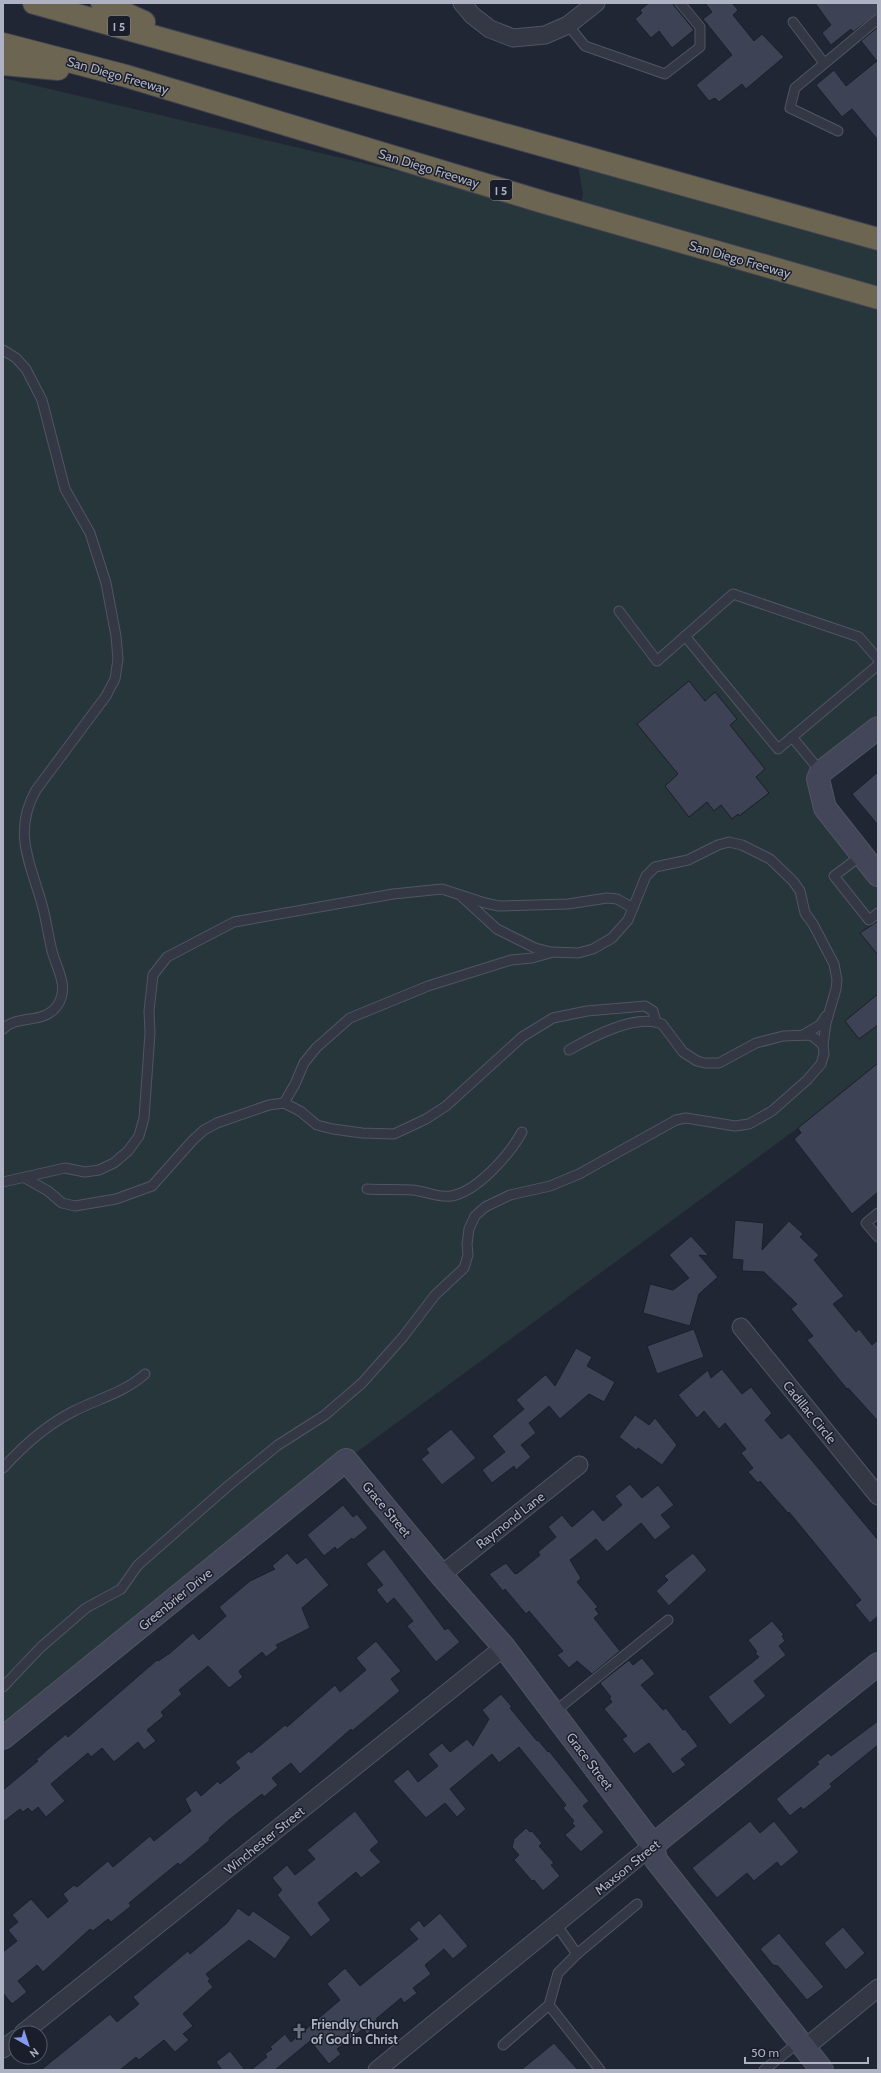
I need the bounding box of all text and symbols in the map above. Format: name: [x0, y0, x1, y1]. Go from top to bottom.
road number: I 5: [108, 16, 130, 36]
street label: San Diego Freeway: [65, 53, 171, 97]
street label: San Diego Freeway: [377, 145, 482, 191]
road number: I 5: [490, 180, 512, 200]
street label: San Diego Freeway: [687, 237, 793, 281]
street label: Cadillac Circle: [780, 1377, 840, 1447]
street label: Grace Street: [359, 1478, 415, 1541]
street label: Raymond Lane: [472, 1488, 548, 1552]
street label: Greenbrier Drive: [135, 1564, 215, 1634]
street label: Grace Street: [563, 1729, 617, 1793]
street label: Winchester Street: [221, 1802, 308, 1877]
street label: Maxson Street: [591, 1836, 663, 1898]
place label: Friendly Church of God in Christ: [311, 2016, 399, 2047]
church icon: Friendly Church of God in Christ: [290, 2022, 308, 2040]
north arrow: [8, 2025, 48, 2065]
scale bar: [745, 2039, 868, 2065]
text: N: [27, 2045, 42, 2061]
text: 50 m: [751, 2045, 779, 2060]

